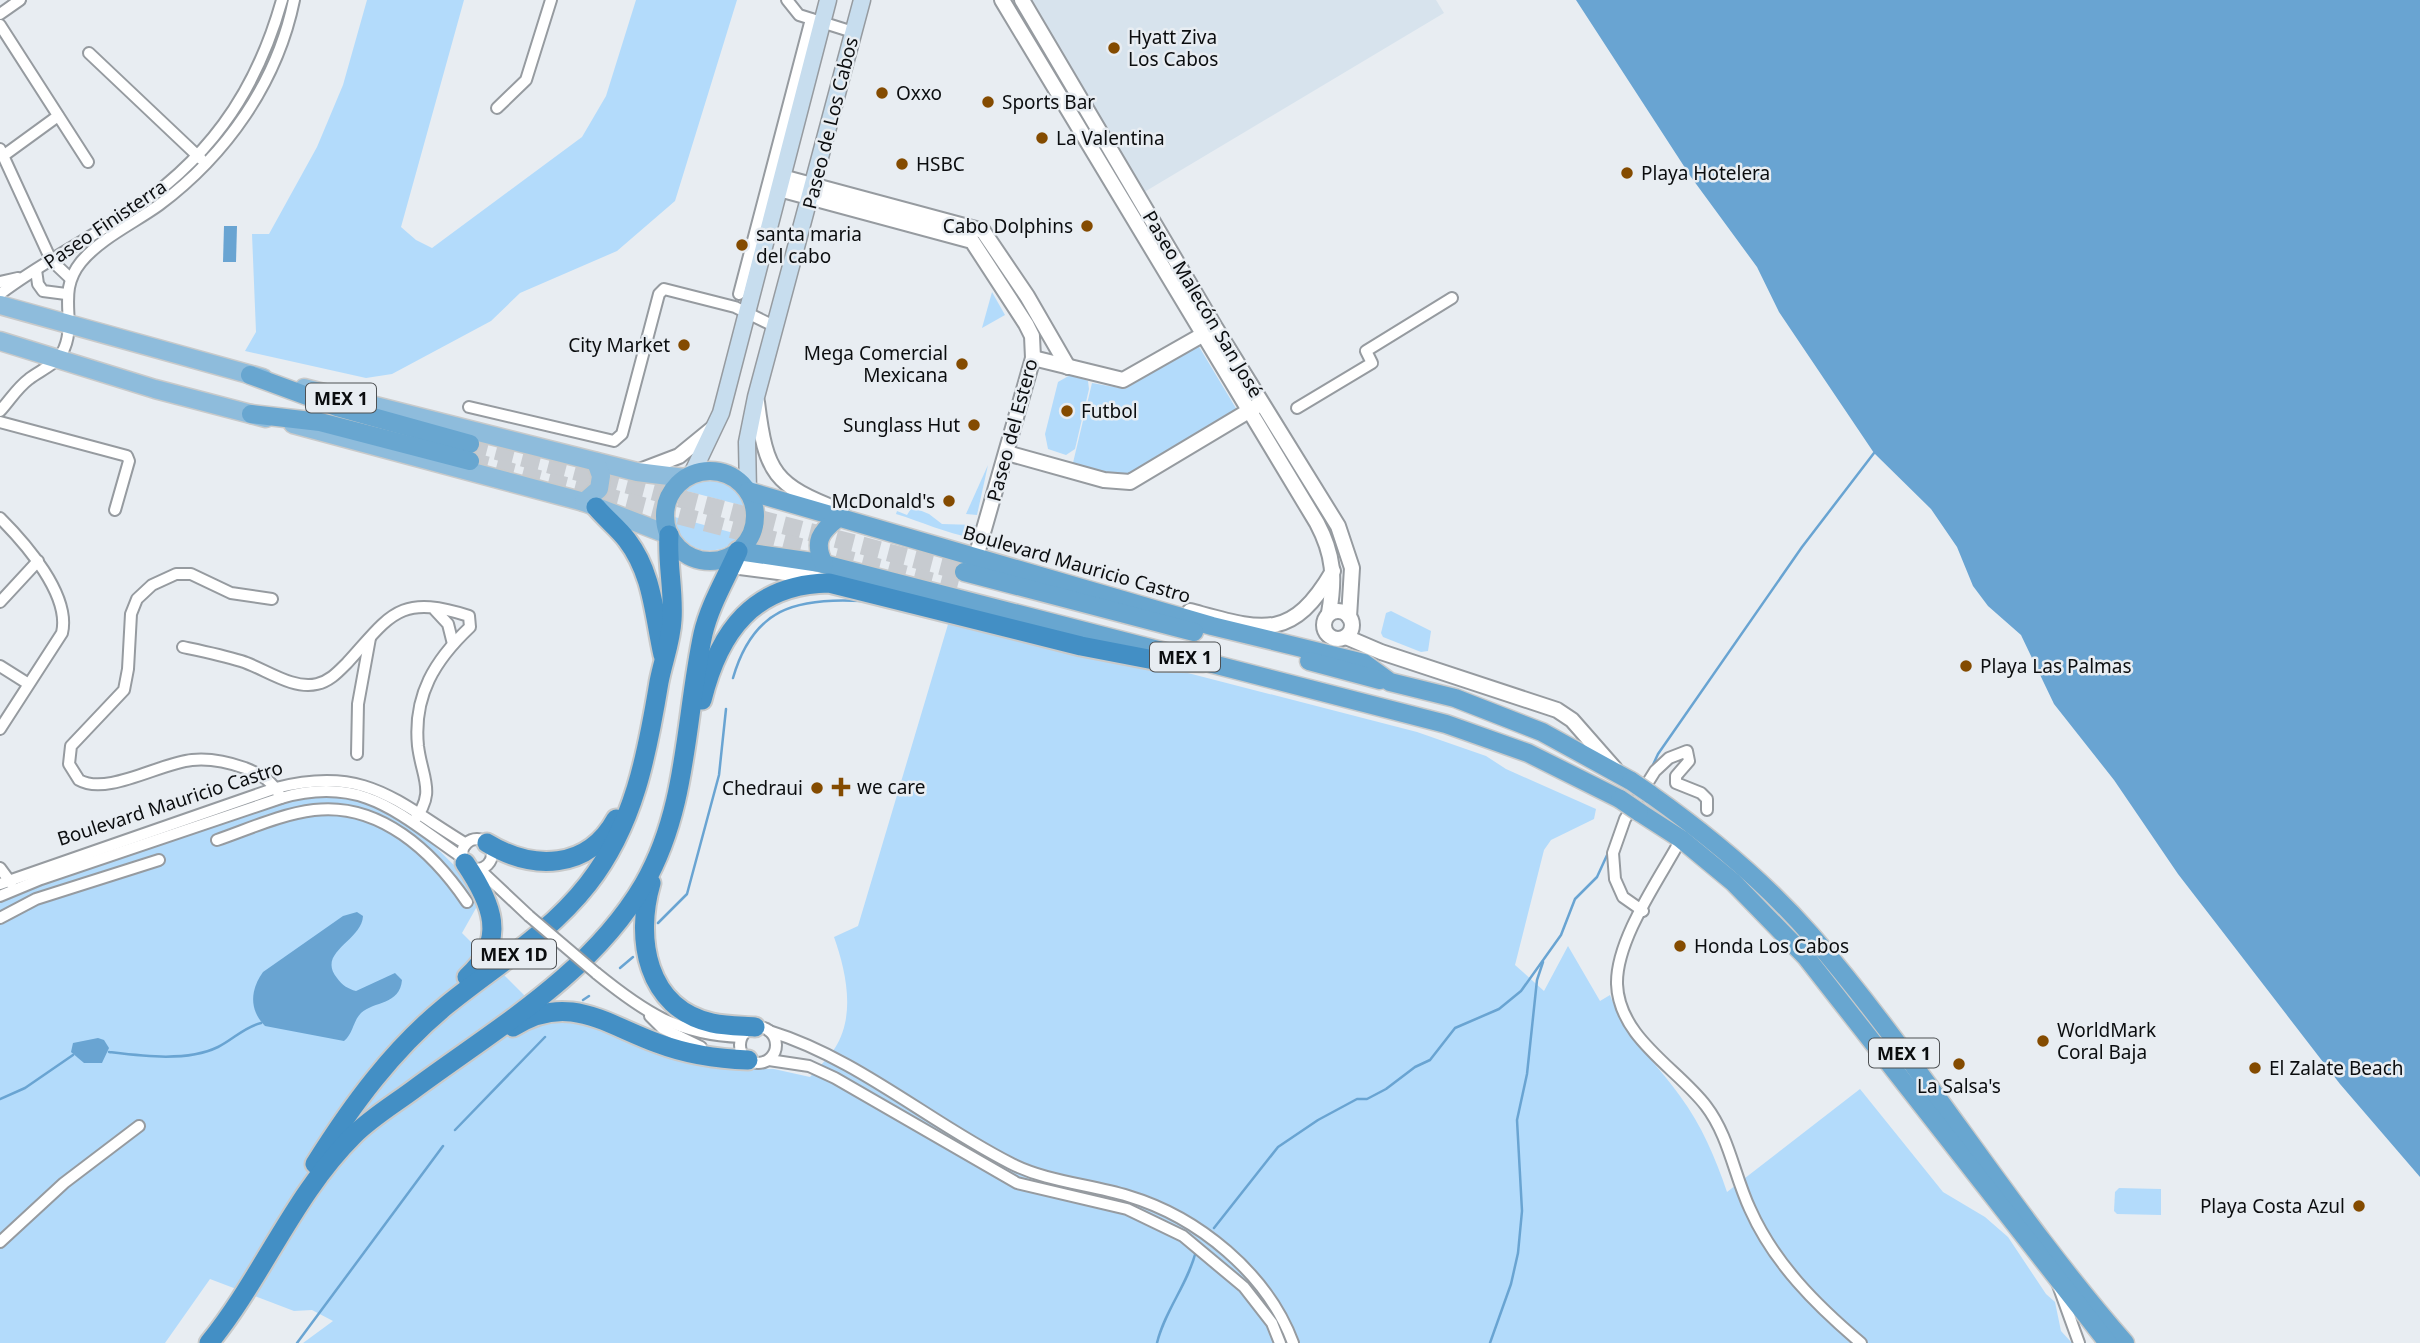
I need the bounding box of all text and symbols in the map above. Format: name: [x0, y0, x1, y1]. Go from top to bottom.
place label: Hyatt Ziva Los Cabos: [1128, 24, 1218, 72]
street label: Paseo de Los Cabos: [796, 34, 864, 212]
marker: Hyatt Ziva Los Cabos: [1106, 40, 1122, 56]
place label: Oxxo: [896, 80, 942, 106]
marker: Oxxo: [874, 85, 890, 101]
place label: Sports Bar: [1002, 89, 1095, 115]
marker: Sports Bar: [980, 94, 996, 110]
place label: La Valentina: [1056, 125, 1165, 151]
marker: La Valentina: [1034, 130, 1050, 146]
place label: HSBC: [916, 151, 965, 177]
marker: HSBC: [894, 156, 910, 172]
place label: Playa Hotelera: [1641, 160, 1770, 186]
marker: Playa Hotelera: [1619, 165, 1635, 181]
street label: Paseo Finisterra: [39, 173, 171, 275]
street label: Paseo Malecón San José: [1137, 206, 1269, 402]
place label: Cabo Dolphins: [943, 213, 1073, 239]
marker: Cabo Dolphins: [1079, 218, 1095, 234]
place label: santa maria del cabo: [756, 221, 862, 269]
marker: santa maria del cabo: [734, 237, 750, 253]
place label: City Market: [568, 332, 670, 358]
marker: City Market: [676, 337, 692, 353]
place label: Mega Comercial Mexicana: [804, 340, 948, 388]
marker: Mega Comercial Mexicana: [954, 356, 970, 372]
street label: Paseo del Estero: [980, 356, 1044, 504]
road number: MEX 1: [306, 384, 376, 412]
place label: Futbol: [1081, 398, 1138, 424]
marker: Futbol: [1059, 403, 1075, 419]
place label: Sunglass Hut: [843, 412, 960, 438]
marker: Sunglass Hut: [966, 417, 982, 433]
place label: McDonald's: [831, 488, 935, 514]
marker: McDonald's: [941, 493, 957, 509]
street label: Boulevard Mauricio Castro: [960, 519, 1194, 609]
road number: MEX 1: [1150, 642, 1220, 672]
place label: Playa Las Palmas: [1980, 653, 2132, 679]
marker: Playa Las Palmas: [1958, 658, 1974, 674]
street label: Boulevard Mauricio Castro: [54, 754, 286, 852]
place label: we care: [857, 774, 926, 800]
place label: Chedraui: [722, 775, 803, 801]
marker: we care: [831, 777, 851, 797]
marker: Chedraui: [809, 780, 825, 796]
place label: Honda Los Cabos: [1694, 933, 1849, 959]
marker: Honda Los Cabos: [1672, 938, 1688, 954]
road number: MEX 1D: [472, 939, 556, 968]
place label: WorldMark Coral Baja: [2057, 1017, 2156, 1065]
marker: WorldMark Coral Baja: [2035, 1033, 2051, 1049]
road number: MEX 1: [1869, 1038, 1939, 1068]
place label: El Zalate Beach: [2269, 1055, 2404, 1081]
marker: La Salsa's: [1951, 1056, 1967, 1072]
marker: El Zalate Beach: [2247, 1060, 2263, 1076]
place label: La Salsa's: [1917, 1073, 2001, 1099]
place label: Playa Costa Azul: [2200, 1193, 2345, 1219]
marker: Playa Costa Azul: [2351, 1198, 2367, 1214]

